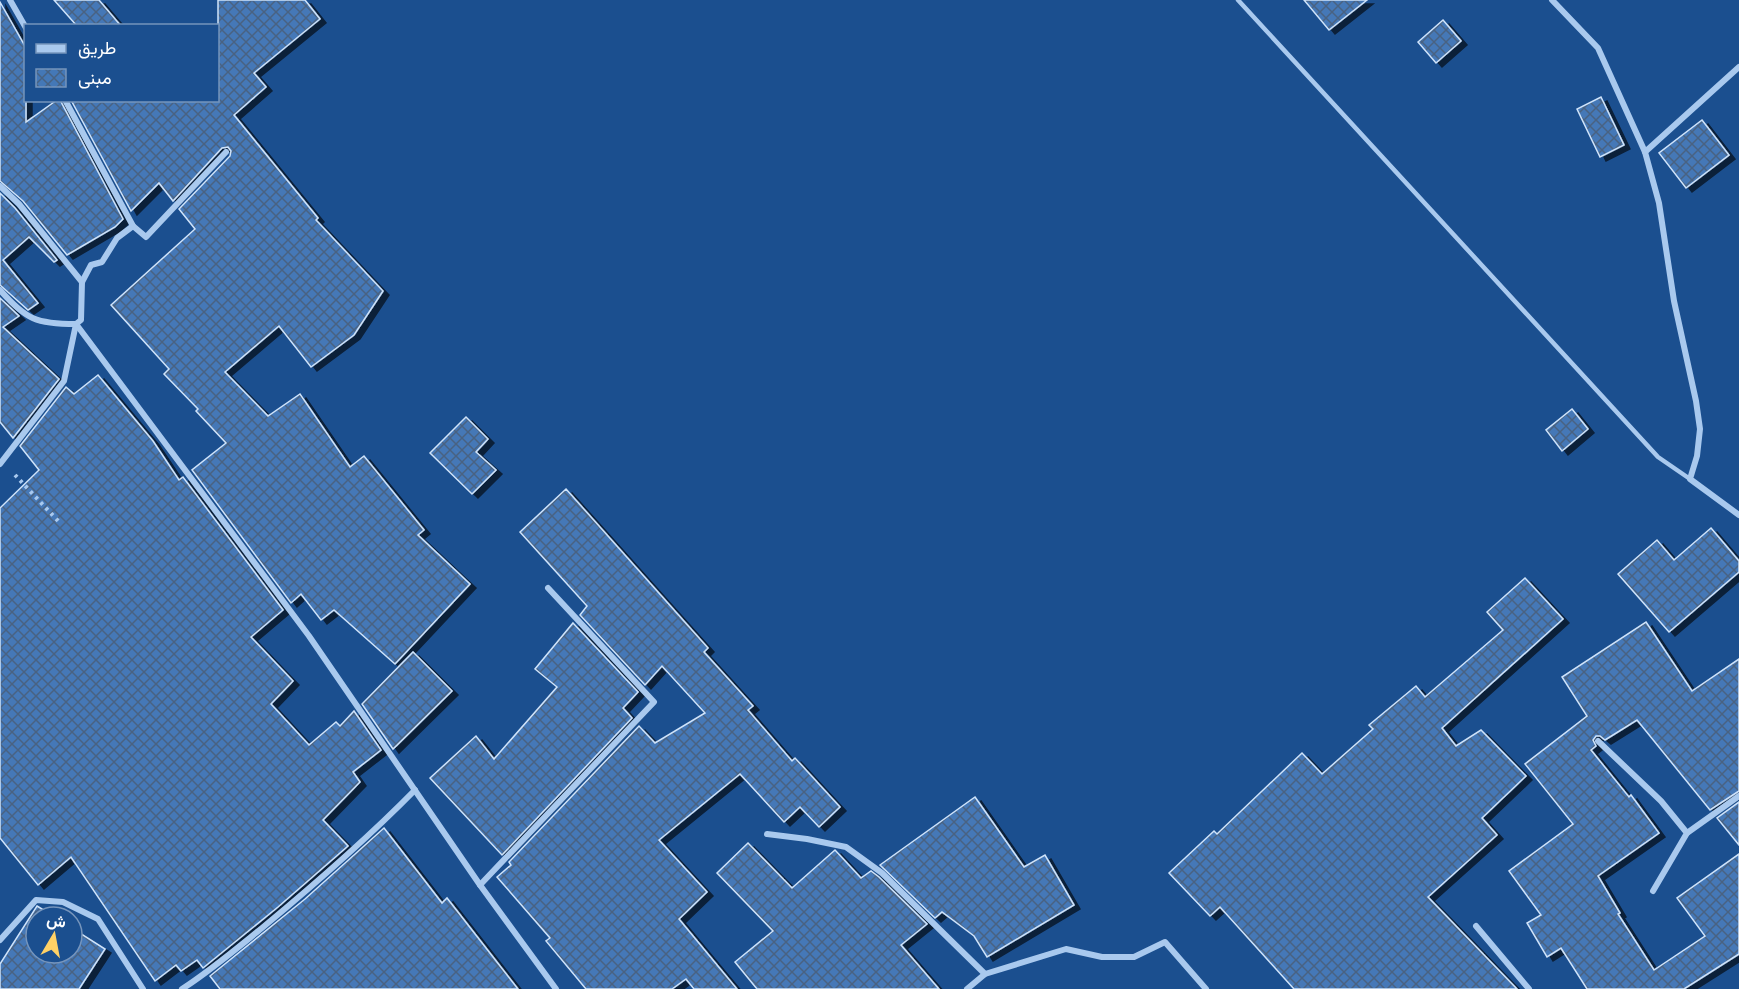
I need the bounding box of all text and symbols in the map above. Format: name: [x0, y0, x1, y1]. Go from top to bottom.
legend: [24, 24, 219, 102]
text: طريق: [78, 35, 116, 61]
text: مبنى: [78, 65, 112, 91]
north arrow: [24, 905, 84, 965]
text: ش: [45, 908, 68, 934]

